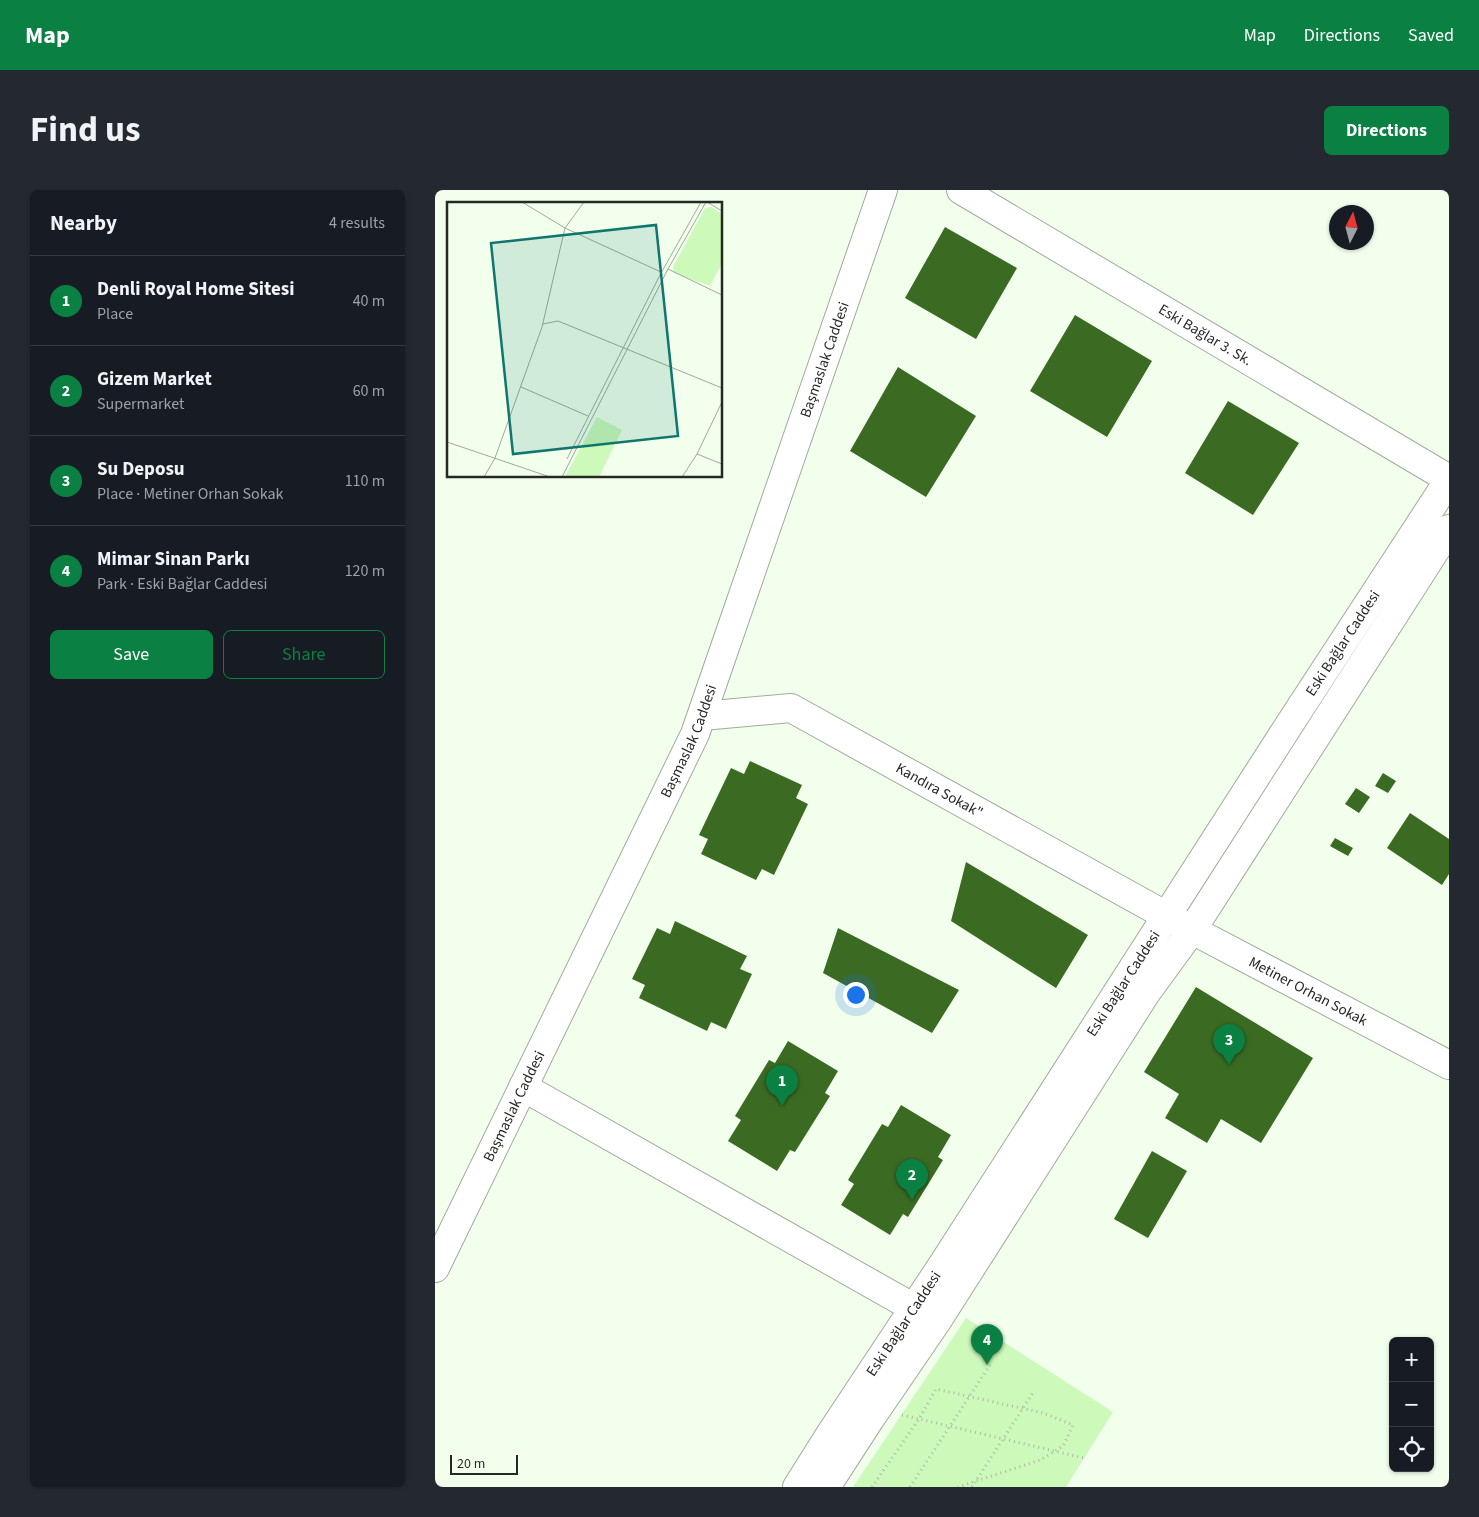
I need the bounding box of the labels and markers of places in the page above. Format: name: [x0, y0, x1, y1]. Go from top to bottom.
pin: 3: [1213, 1024, 1245, 1065]
pin: 1: [766, 1065, 798, 1106]
pin: 2: [896, 1159, 928, 1200]
pin: 4: [971, 1324, 1003, 1365]

